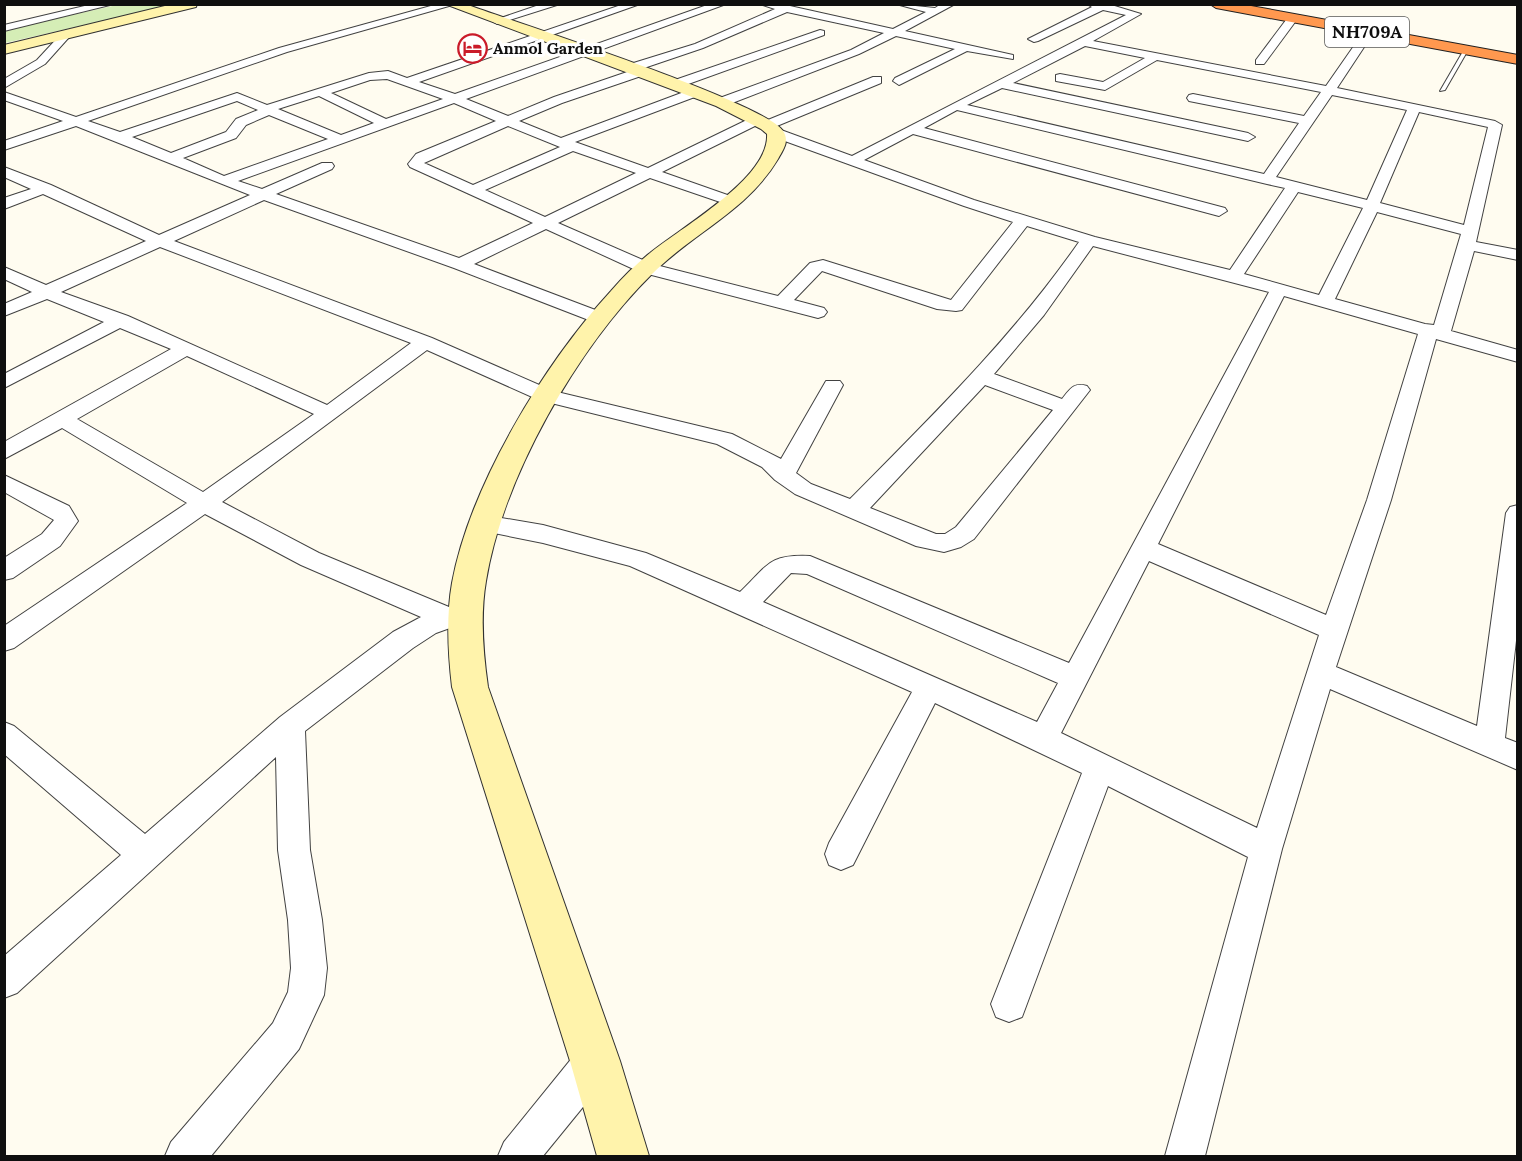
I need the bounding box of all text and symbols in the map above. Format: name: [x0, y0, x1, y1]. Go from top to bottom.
road number: NH709A: [1325, 17, 1409, 47]
hotel icon: Anmol Garden: [456, 32, 488, 64]
place label: Anmol Garden: [493, 38, 603, 58]

